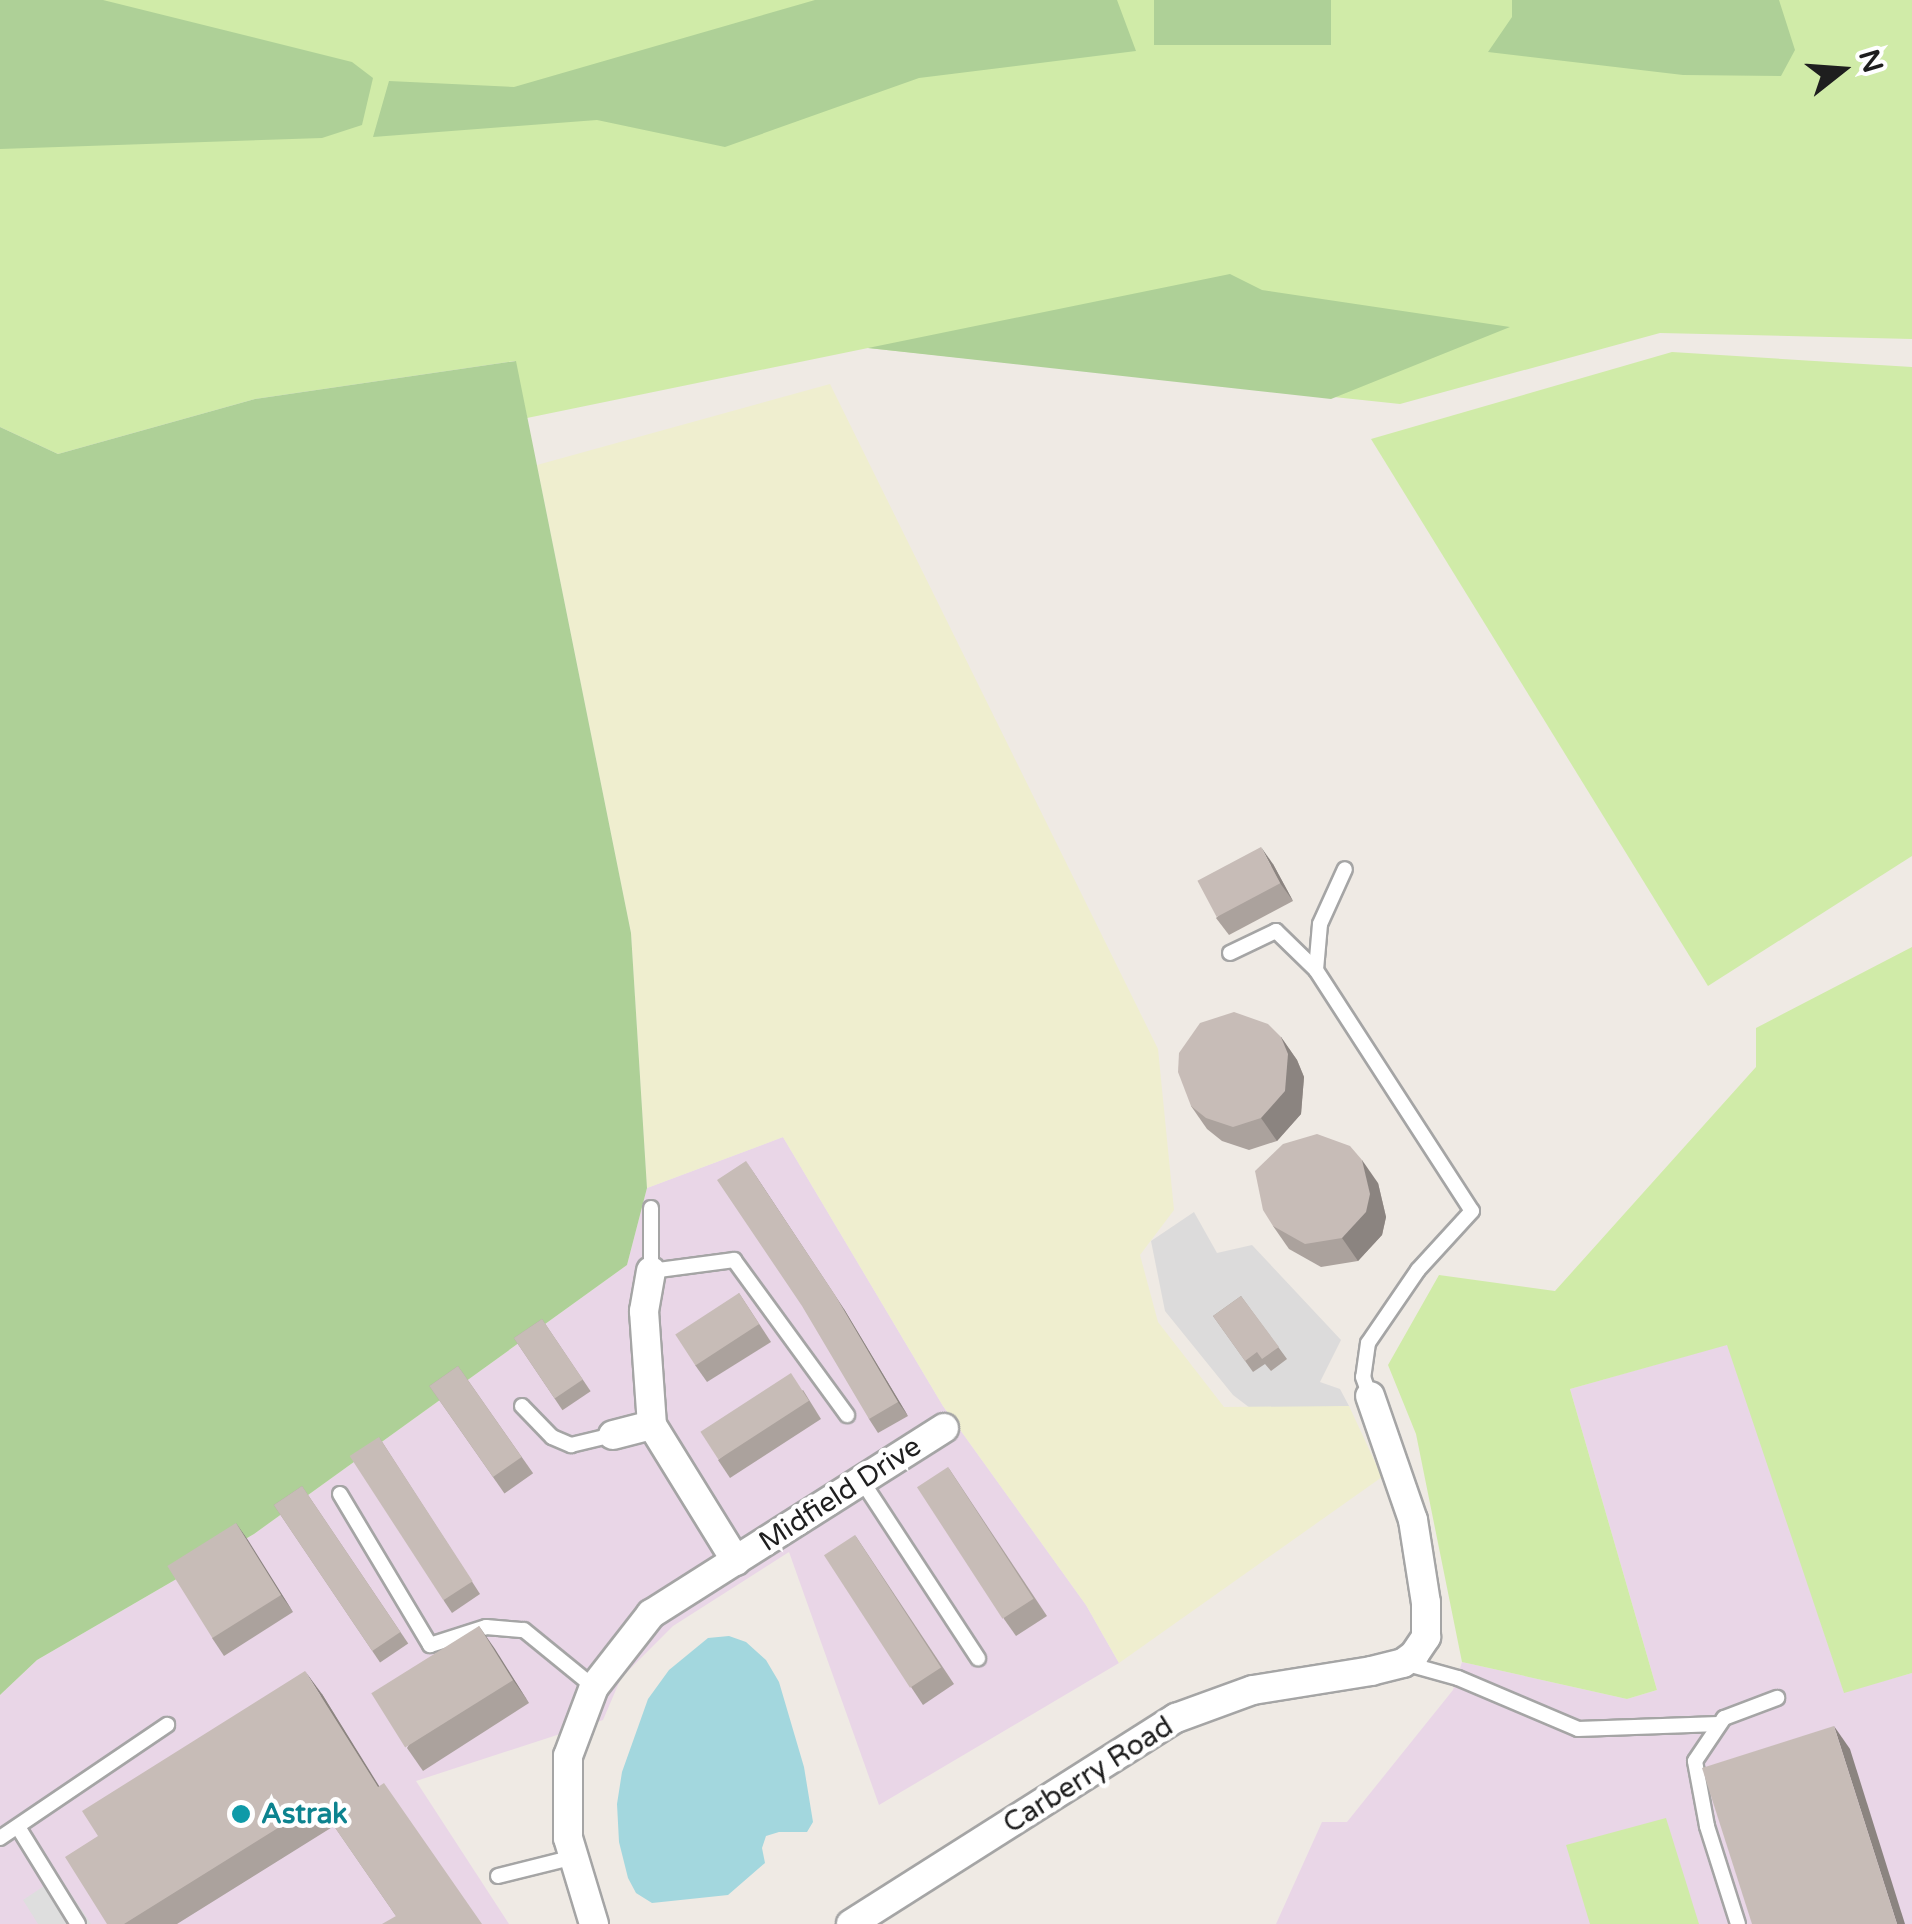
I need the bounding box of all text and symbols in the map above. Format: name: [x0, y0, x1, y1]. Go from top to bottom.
north arrow: [1792, 20, 1892, 120]
text: N: [1851, 46, 1890, 77]
street label: Midfield Drive: [753, 1429, 927, 1559]
street label: Carberry Road: [997, 1709, 1179, 1841]
place label: Astrak: [261, 1797, 348, 1831]
marker: Astrak: [230, 1803, 252, 1825]

